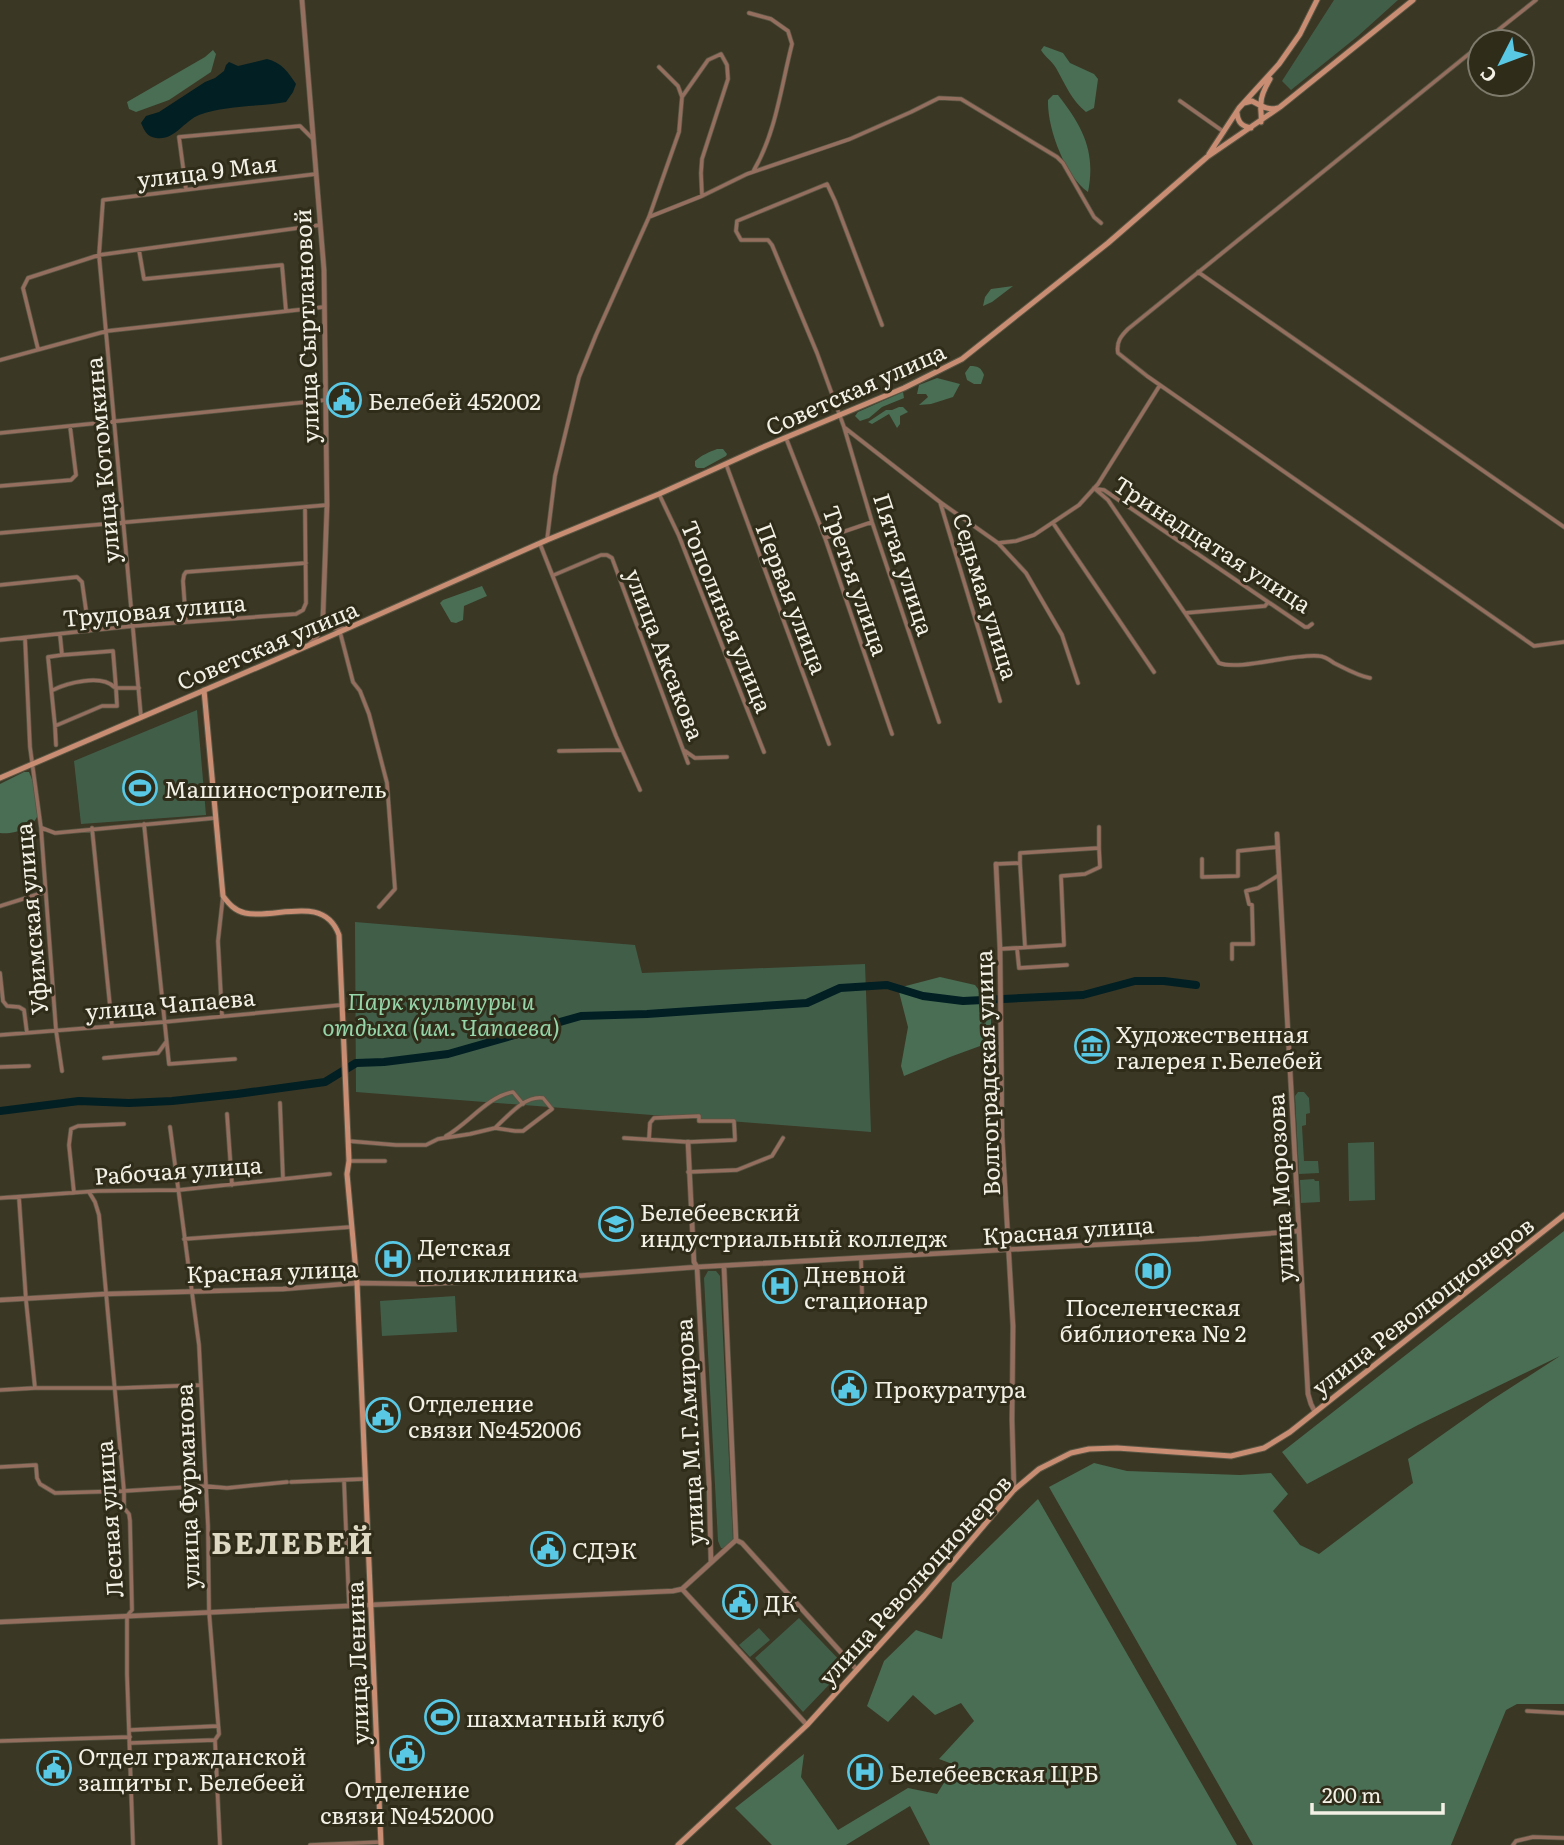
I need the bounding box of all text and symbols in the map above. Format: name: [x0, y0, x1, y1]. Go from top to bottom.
north arrow: [1466, 28, 1536, 98]
text: С: [1473, 61, 1503, 89]
street label: улица 9 Мая: [135, 145, 279, 195]
street label: улица Сыртлановой: [284, 208, 326, 444]
street label: Советская улица: [759, 333, 951, 443]
street label: улица Котомкина: [75, 355, 127, 565]
public building icon: Белебей 452002: [325, 381, 363, 419]
place label: Белебей 452002: [368, 383, 541, 417]
street label: Тринадцатая улица: [1107, 466, 1319, 620]
street label: Пятая улица: [866, 488, 944, 640]
street label: Третья улица: [815, 500, 899, 660]
street label: Седьмая улица: [945, 508, 1029, 684]
street label: Тополиная улица: [674, 515, 782, 718]
street label: Первая улица: [749, 517, 838, 679]
street label: улица Аксакова: [618, 563, 715, 745]
street label: Трудовая улица: [61, 584, 248, 634]
street label: Советская улица: [171, 590, 364, 698]
sports icon: Машиностроитель: [121, 769, 159, 807]
place label: Машиностроитель: [164, 771, 387, 805]
street label: Уфимская улица: [5, 821, 55, 1016]
street label: Волгоградская улица: [965, 949, 1007, 1197]
street label: улица Чапаева: [84, 979, 257, 1027]
park label: Парк культуры и отдыха (им. Чапаева): [322, 983, 560, 1043]
place label: Художественная галерея г.Белебей: [1116, 1016, 1323, 1076]
museum icon: Художественная галерея г.Белебей: [1073, 1027, 1111, 1065]
street label: улица Морозова: [1257, 1092, 1301, 1283]
street label: Рабочая улица: [93, 1146, 264, 1192]
place label: Белебеевский индустриальный колледж: [640, 1194, 948, 1254]
school or university icon: Белебеевский индустриальный колледж: [597, 1205, 635, 1243]
street label: Красная улица: [981, 1206, 1155, 1252]
street label: улица Революционеров: [1304, 1207, 1540, 1403]
place label: Детская поликлиника: [418, 1229, 579, 1289]
hospital icon: Детская поликлиника: [374, 1240, 412, 1278]
street label: Красная улица: [186, 1250, 359, 1290]
library icon: Поселенческая библиотека № 2: [1134, 1252, 1172, 1290]
place label: Дневной стационар: [804, 1256, 928, 1316]
hospital icon: Дневной стационар: [761, 1267, 799, 1305]
place label: Поселенческая библиотека № 2: [1060, 1289, 1246, 1349]
street label: улица М.Г.Амирова: [665, 1317, 711, 1547]
public building icon: Прокуратура: [830, 1369, 868, 1407]
place label: Прокуратура: [874, 1371, 1027, 1405]
street label: улица Фурманова: [165, 1382, 207, 1589]
place label: Отделение связи №452006: [408, 1385, 581, 1445]
public building icon: Отделение связи №452006: [364, 1396, 402, 1434]
street label: Лесная улица: [85, 1438, 130, 1599]
street label: улица Революционеров: [810, 1466, 1018, 1692]
district label: БЕЛЕБЕЙ: [211, 1519, 375, 1563]
public building icon: СДЭК: [529, 1530, 567, 1568]
place label: СДЭК: [572, 1532, 637, 1566]
street label: улица Ленина: [336, 1580, 376, 1746]
public building icon: ДК: [721, 1583, 759, 1621]
place label: ДК: [764, 1585, 798, 1619]
sports icon: шахматный клуб: [423, 1698, 461, 1736]
place label: шахматный клуб: [466, 1700, 665, 1734]
public building icon: Отделение связи №452000: [388, 1734, 426, 1772]
place label: Отдел гражданской защиты г. Белебеей: [78, 1738, 307, 1798]
public building icon: Отдел гражданской защиты г. Белебеей: [35, 1749, 73, 1787]
hospital icon: Белебеевская ЦРБ: [846, 1753, 884, 1791]
place label: Белебеевская ЦРБ: [890, 1755, 1099, 1789]
place label: Отделение связи №452000: [320, 1771, 494, 1831]
scale bar: [1312, 1772, 1443, 1816]
text: 200 m: [1322, 1778, 1382, 1809]

